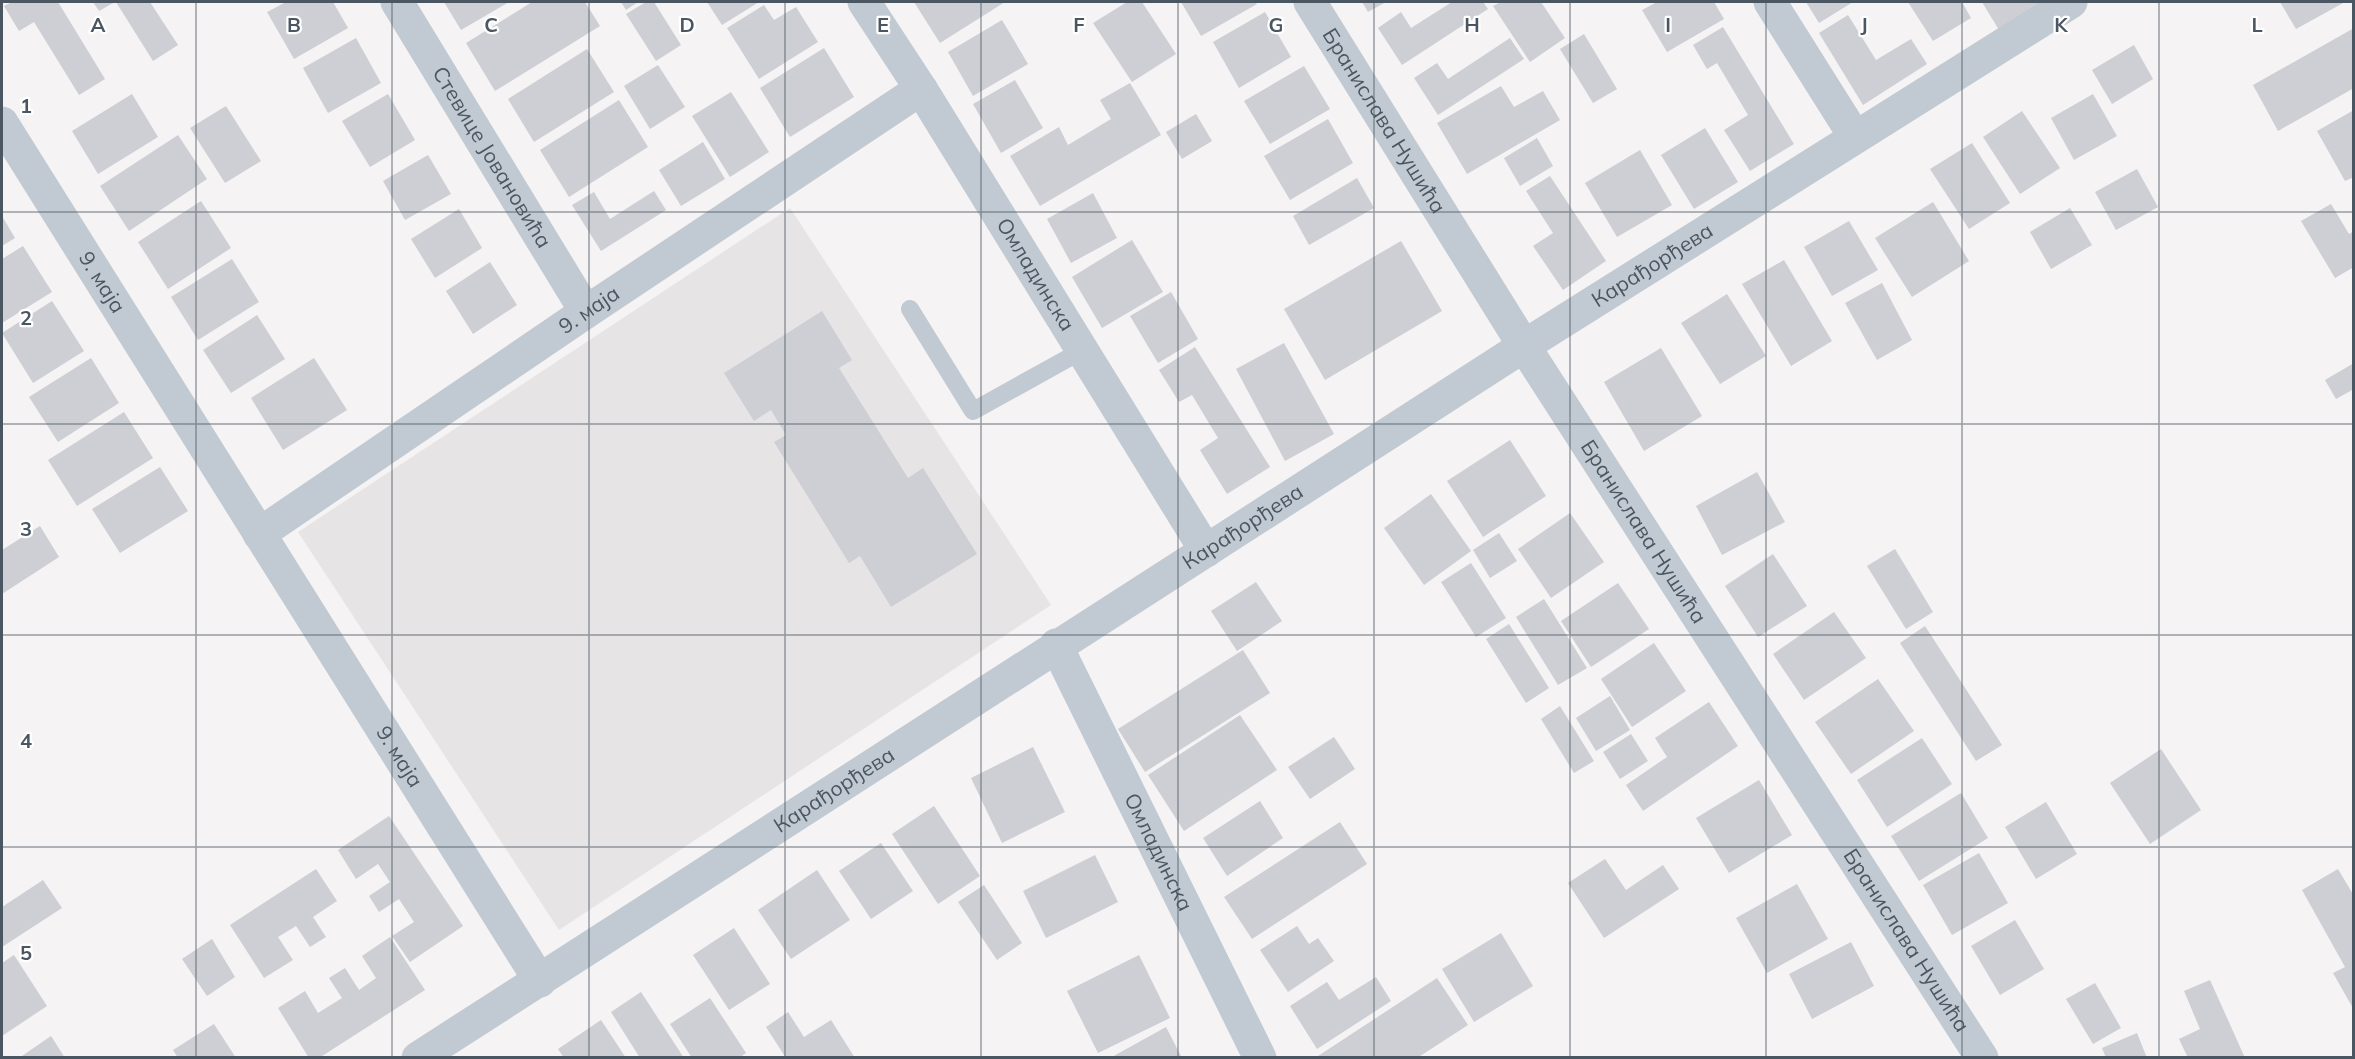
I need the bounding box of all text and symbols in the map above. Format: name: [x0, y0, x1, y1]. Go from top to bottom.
text: A: [91, 12, 106, 37]
text: B: [287, 12, 301, 37]
text: C: [484, 12, 498, 37]
text: D: [679, 12, 695, 37]
text: E: [877, 12, 889, 37]
text: F: [1073, 12, 1085, 37]
text: G: [1269, 12, 1283, 37]
text: H: [1464, 12, 1480, 37]
text: I: [1665, 12, 1671, 37]
text: J: [1860, 12, 1868, 37]
text: K: [2054, 12, 2068, 37]
text: L: [2251, 12, 2263, 37]
street label: Бранислава Нушића: [1317, 23, 1452, 218]
street label: Стевице Јовановића: [427, 61, 558, 252]
text: 1: [20, 93, 32, 118]
street label: Омладинска: [992, 213, 1081, 335]
street label: Карађорђева: [1586, 217, 1717, 312]
street label: 9. маја: [74, 246, 132, 317]
street label: 9. маја: [553, 279, 624, 339]
text: 2: [20, 305, 32, 330]
street label: Бранислава Нушића: [1576, 435, 1713, 628]
street label: Карађорђева: [1177, 478, 1308, 575]
text: 3: [20, 516, 32, 541]
street label: 9. маја: [371, 721, 429, 792]
text: 4: [20, 728, 32, 753]
street label: Карађорђева: [768, 741, 899, 838]
street label: Омладинска: [1119, 788, 1199, 915]
street label: Бранислава Нушића: [1839, 843, 1976, 1037]
text: 5: [20, 940, 32, 965]

